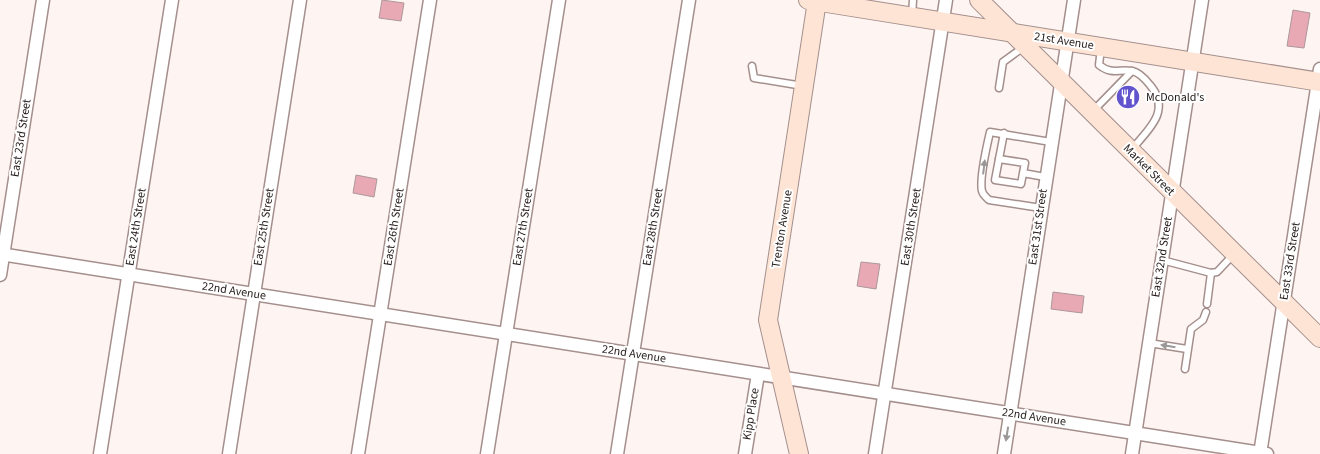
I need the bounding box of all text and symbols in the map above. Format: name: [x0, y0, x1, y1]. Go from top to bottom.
street label: 21st Avenue: [1033, 28, 1095, 54]
restaurant icon: McDonald's: [1115, 84, 1141, 110]
place label: McDonald's: [1146, 89, 1204, 106]
street label: East 23rd Street: [6, 98, 36, 178]
street label: Market Street: [1119, 140, 1179, 200]
one-way arrow: [980, 159, 988, 175]
street label: East 24th Street: [121, 187, 151, 267]
street label: East 25th Street: [249, 187, 279, 267]
street label: East 26th Street: [379, 187, 409, 267]
street label: East 27th Street: [508, 187, 538, 267]
street label: East 28th Street: [638, 187, 668, 267]
street label: East 30th Street: [896, 187, 926, 267]
street label: East 31st Street: [1024, 188, 1052, 266]
street label: Trenton Avenue: [767, 189, 797, 269]
street label: East 32nd Street: [1147, 216, 1177, 298]
street label: East 33rd Street: [1275, 221, 1305, 301]
street label: 22nd Avenue: [201, 278, 267, 304]
street label: 22nd Avenue: [601, 341, 667, 367]
one-way arrow: [1160, 342, 1176, 350]
street label: Kipp Place: [738, 387, 764, 441]
street label: 22nd Avenue: [1001, 404, 1067, 430]
one-way arrow: [1003, 426, 1011, 442]

